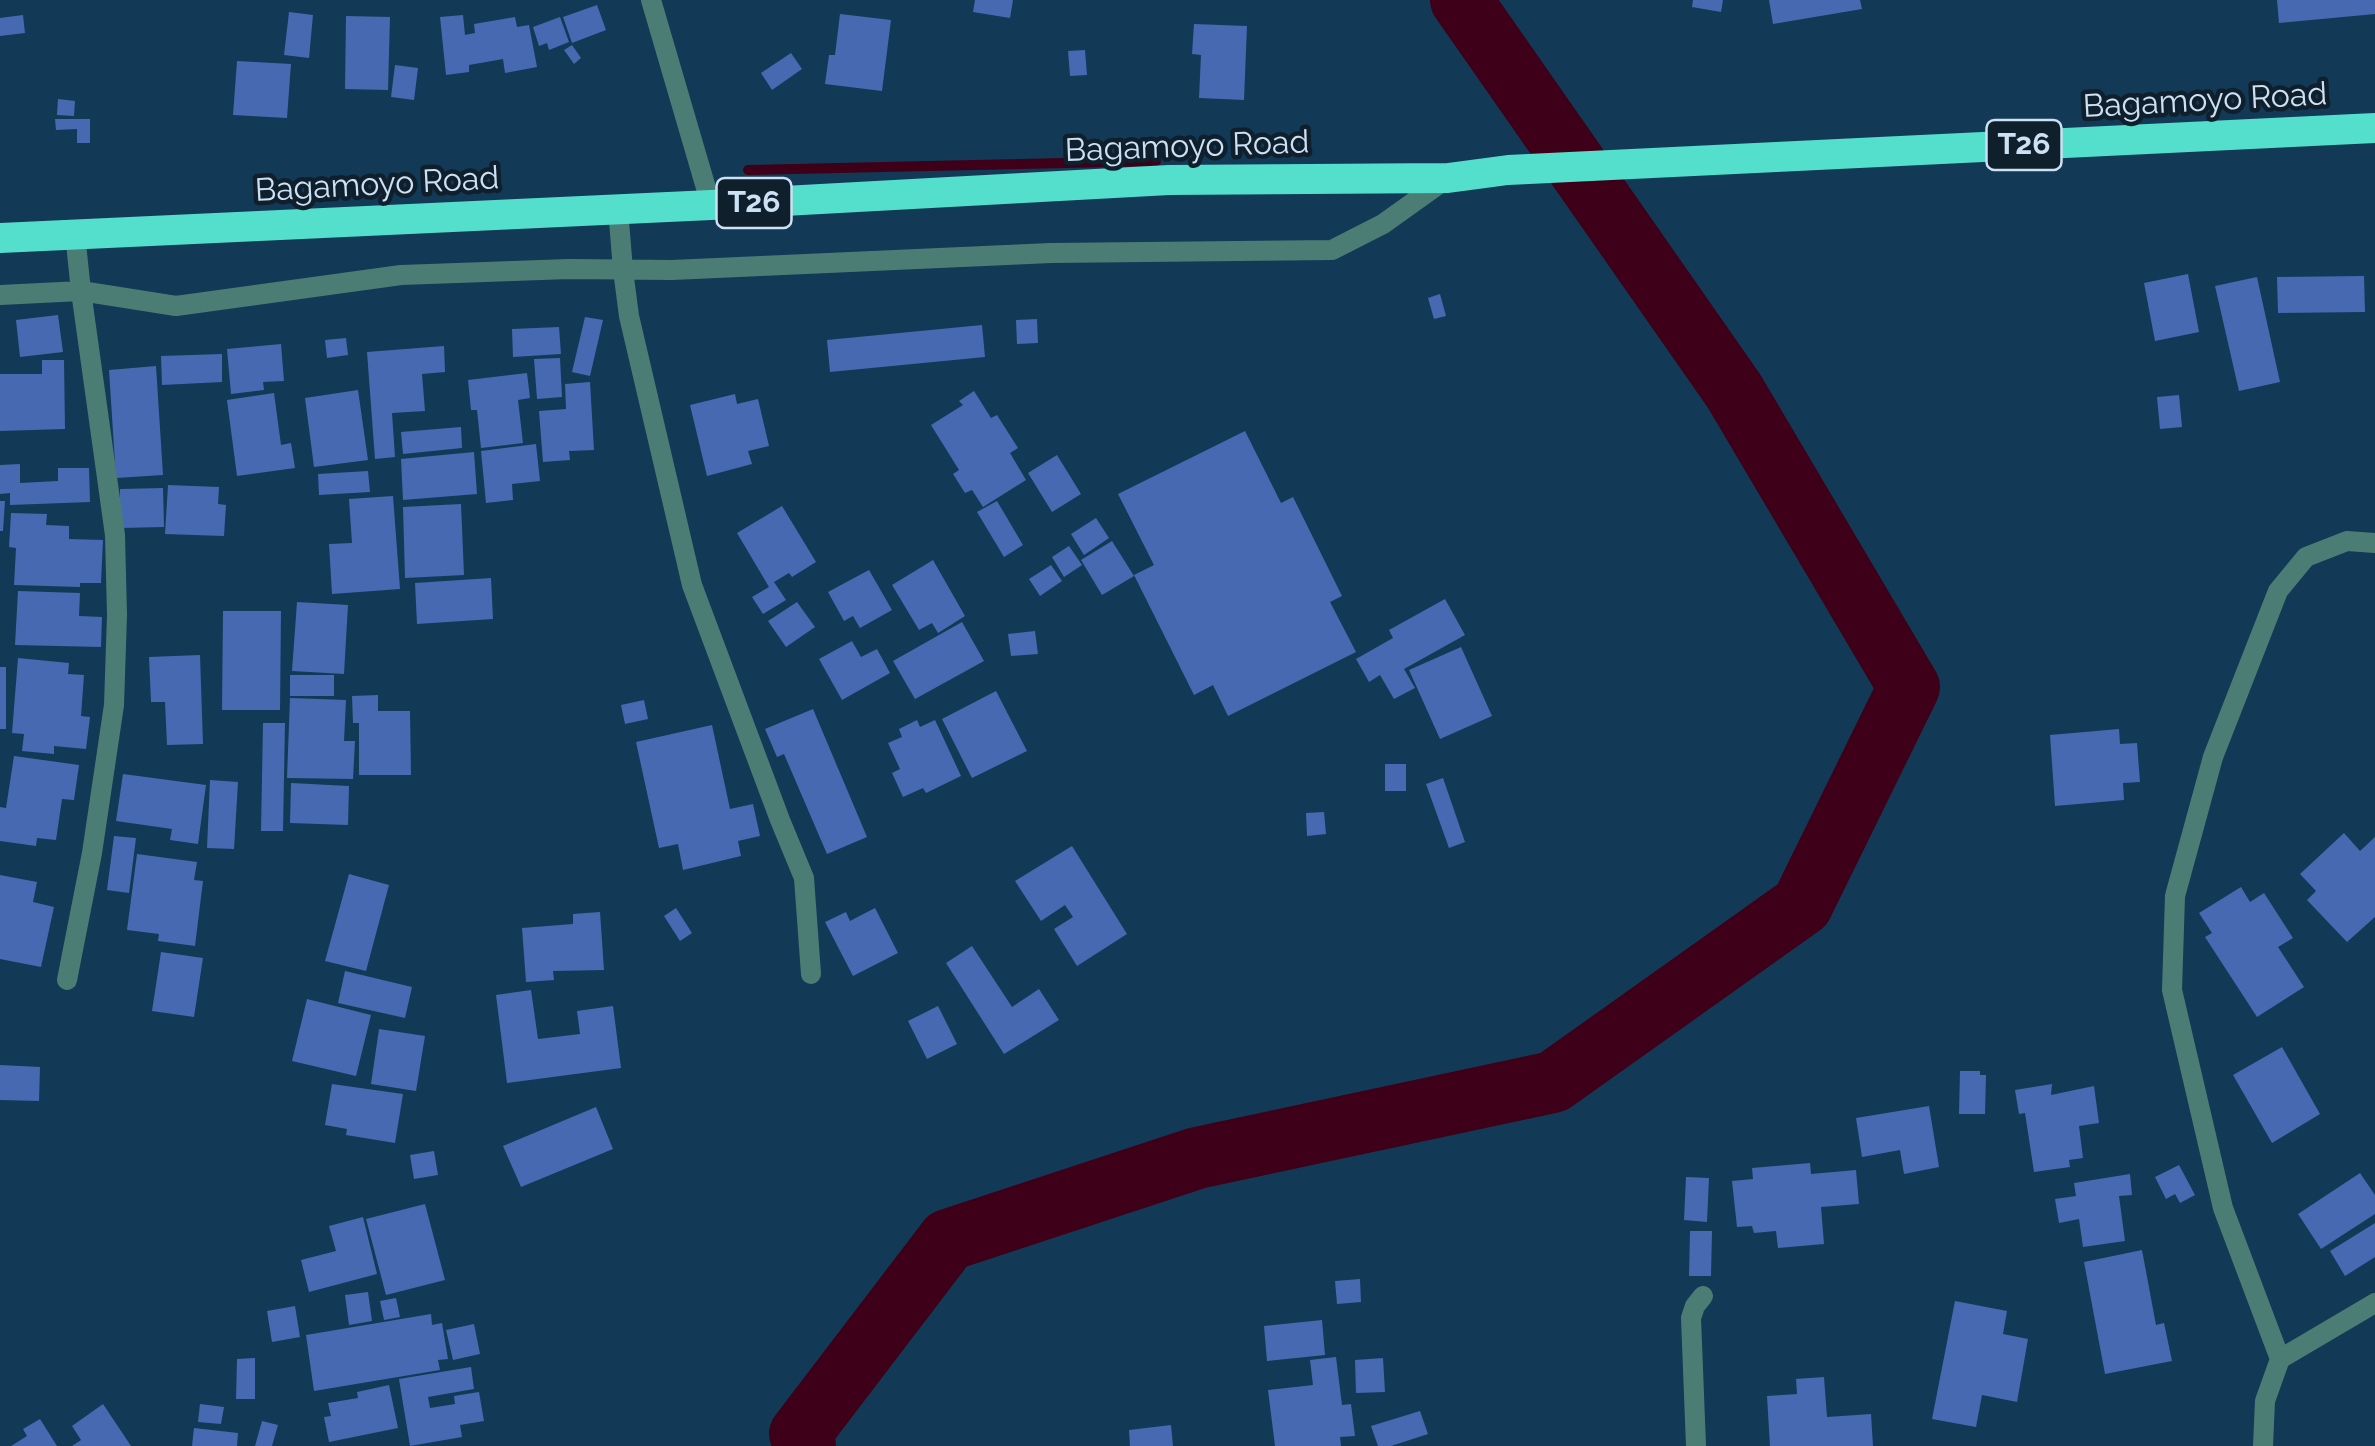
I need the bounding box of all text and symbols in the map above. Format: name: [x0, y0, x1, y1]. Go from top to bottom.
street label: Bagamoyo Road: [2082, 75, 2328, 127]
road number: T26: [1986, 120, 2062, 170]
street label: Bagamoyo Road: [1064, 124, 1310, 170]
street label: Bagamoyo Road: [254, 159, 500, 211]
road number: T26: [716, 178, 792, 228]

